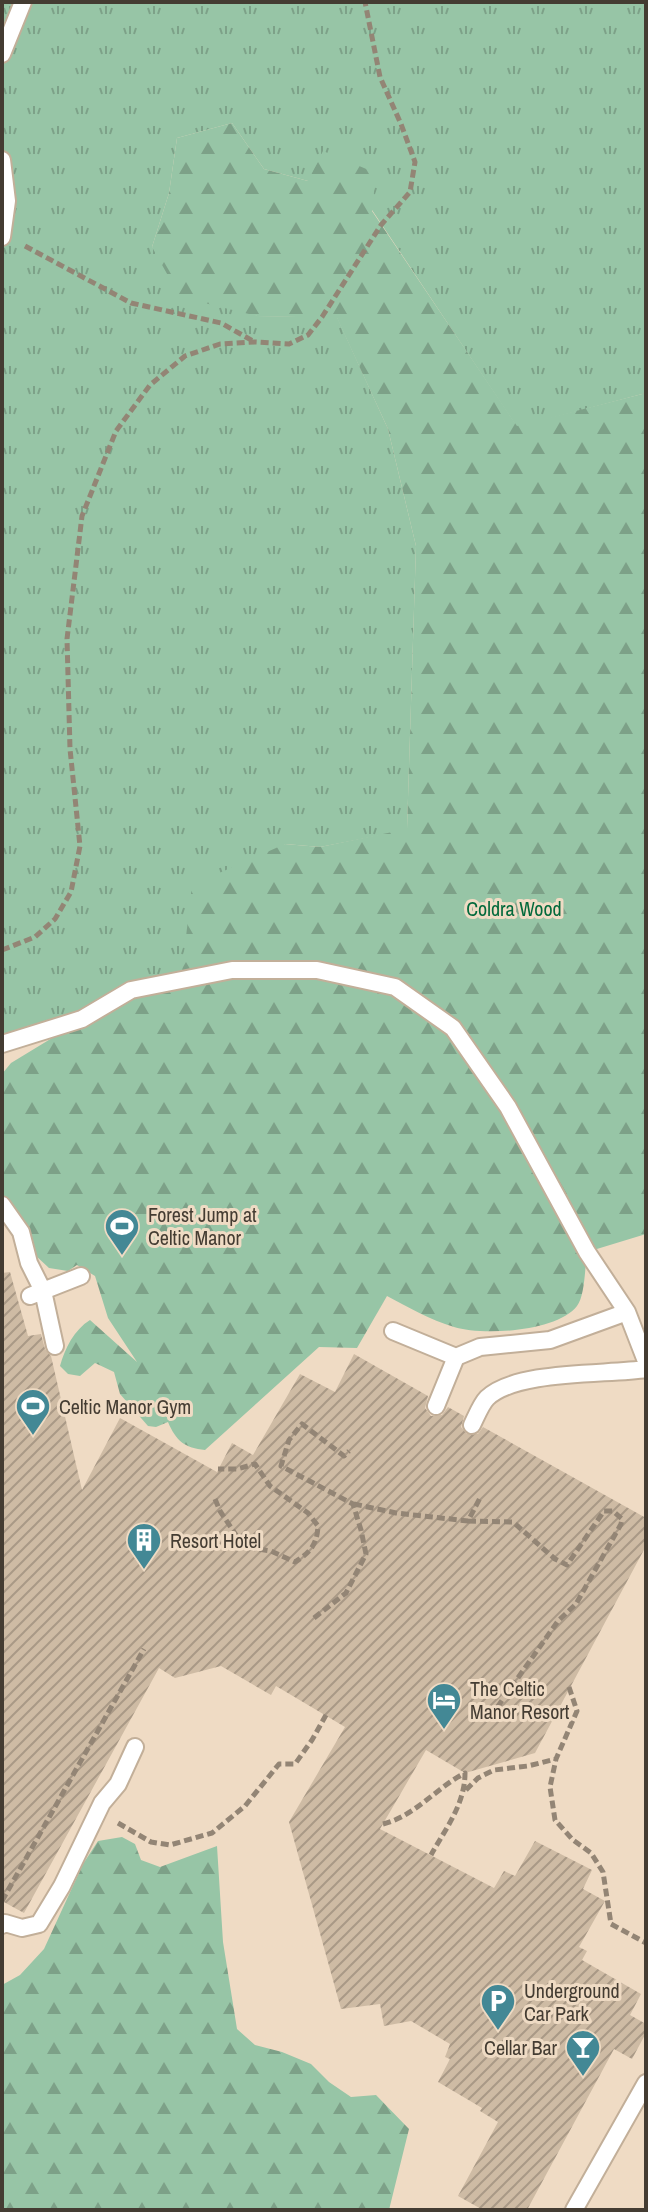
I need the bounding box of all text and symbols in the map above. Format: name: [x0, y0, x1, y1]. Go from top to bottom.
park label: Coldra Wood: [466, 895, 562, 922]
place label: Forest Jump at Celtic Manor: [148, 1201, 257, 1251]
sports icon: Forest Jump at Celtic Manor: [103, 1207, 141, 1257]
sports icon: Celtic Manor Gym: [14, 1387, 52, 1437]
place label: Celtic Manor Gym: [59, 1393, 191, 1420]
building icon: Resort Hotel: [125, 1521, 163, 1571]
place label: Resort Hotel: [170, 1527, 261, 1554]
place label: The Celtic Manor Resort: [470, 1675, 570, 1725]
hotel icon: The Celtic Manor Resort: [425, 1681, 463, 1731]
place label: Underground Car Park: [524, 1977, 620, 2027]
parking icon: Underground Car Park: [479, 1982, 517, 2032]
bar icon: Cellar Bar: [564, 2028, 602, 2078]
place label: Cellar Bar: [484, 2034, 558, 2061]

